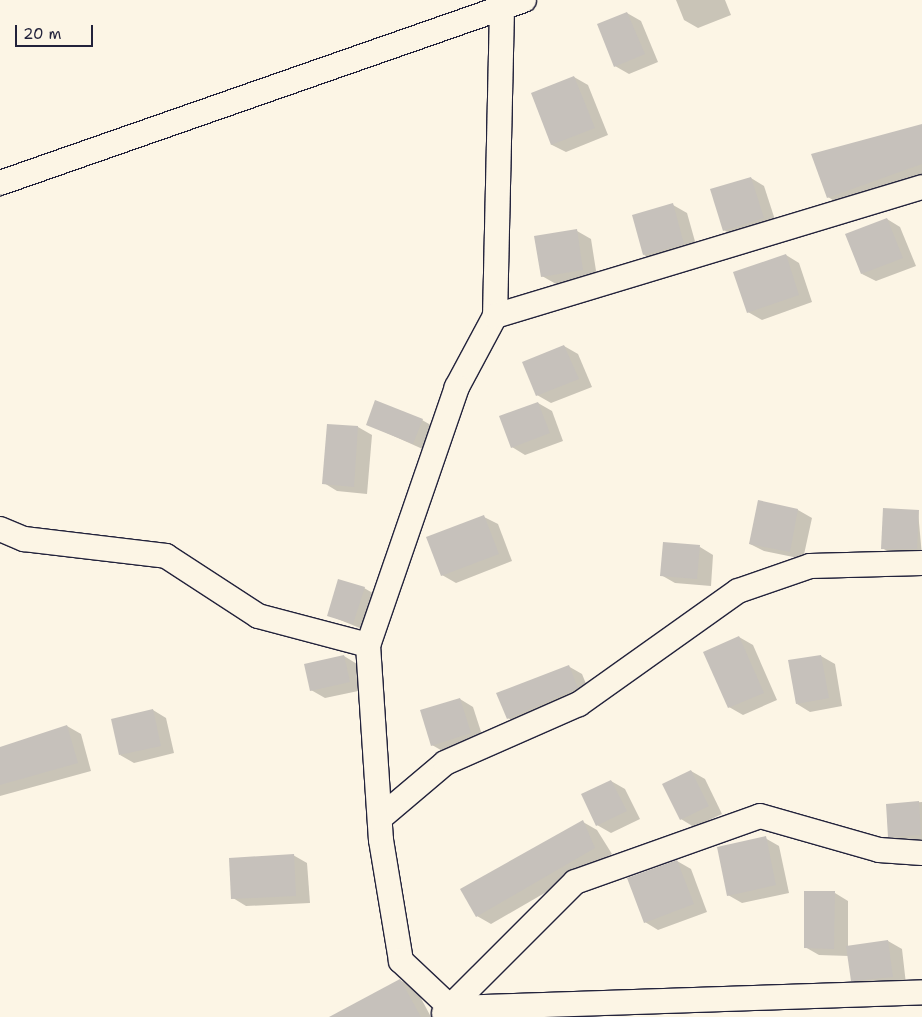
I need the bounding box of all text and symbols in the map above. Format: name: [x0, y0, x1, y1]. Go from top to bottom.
scale bar: [18, 15, 95, 47]
text: 20 m: [23, 24, 62, 44]

